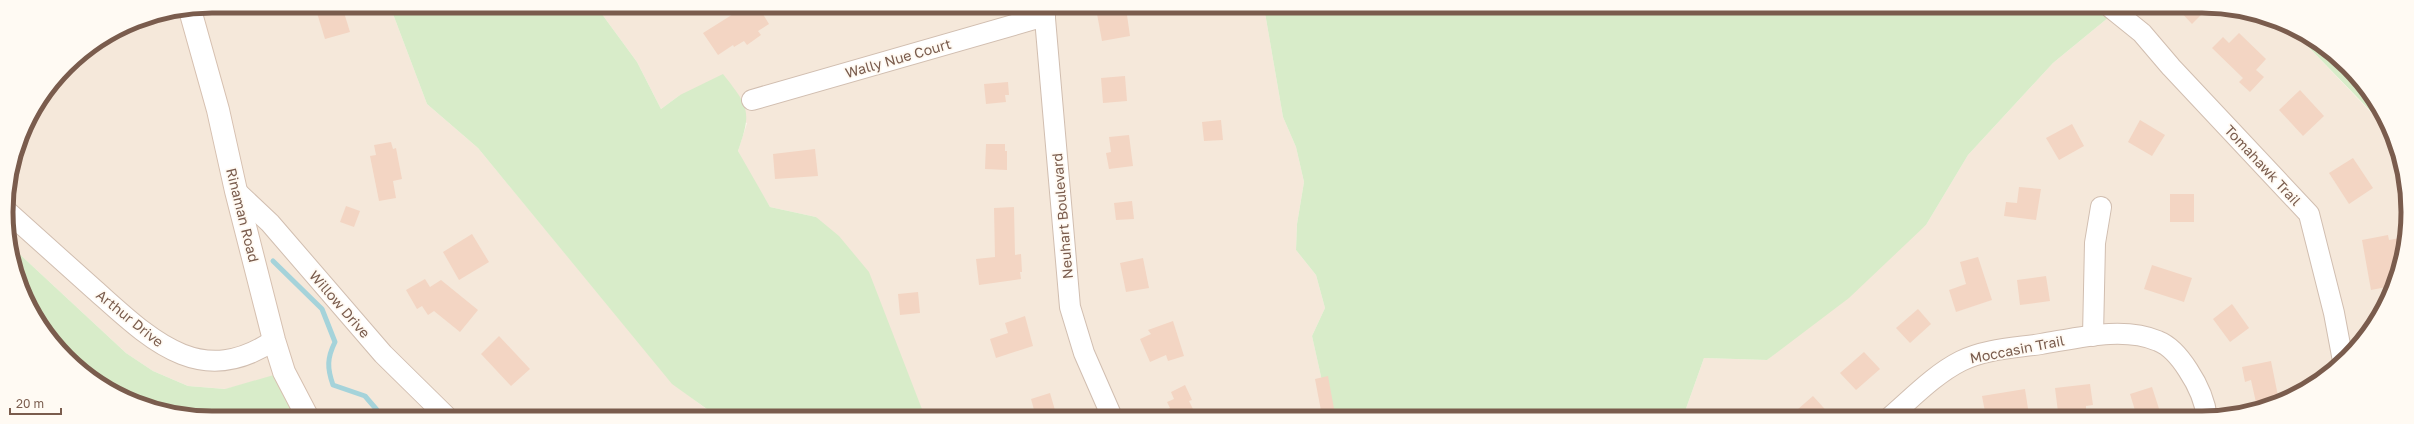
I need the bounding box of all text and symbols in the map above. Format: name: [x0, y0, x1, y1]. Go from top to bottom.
street label: Wally Nue Court: [843, 35, 953, 81]
street label: Tomahawk Trail: [2221, 121, 2305, 209]
street label: Neuhart Boulevard: [1048, 152, 1076, 280]
street label: Rinaman Road: [223, 166, 263, 264]
street label: Willow Drive: [306, 267, 374, 341]
street label: Arthur Drive: [93, 286, 167, 350]
street label: Moccasin Trail: [1968, 332, 2066, 366]
scale bar: [10, 390, 61, 416]
text: 20 m: [16, 396, 44, 411]

